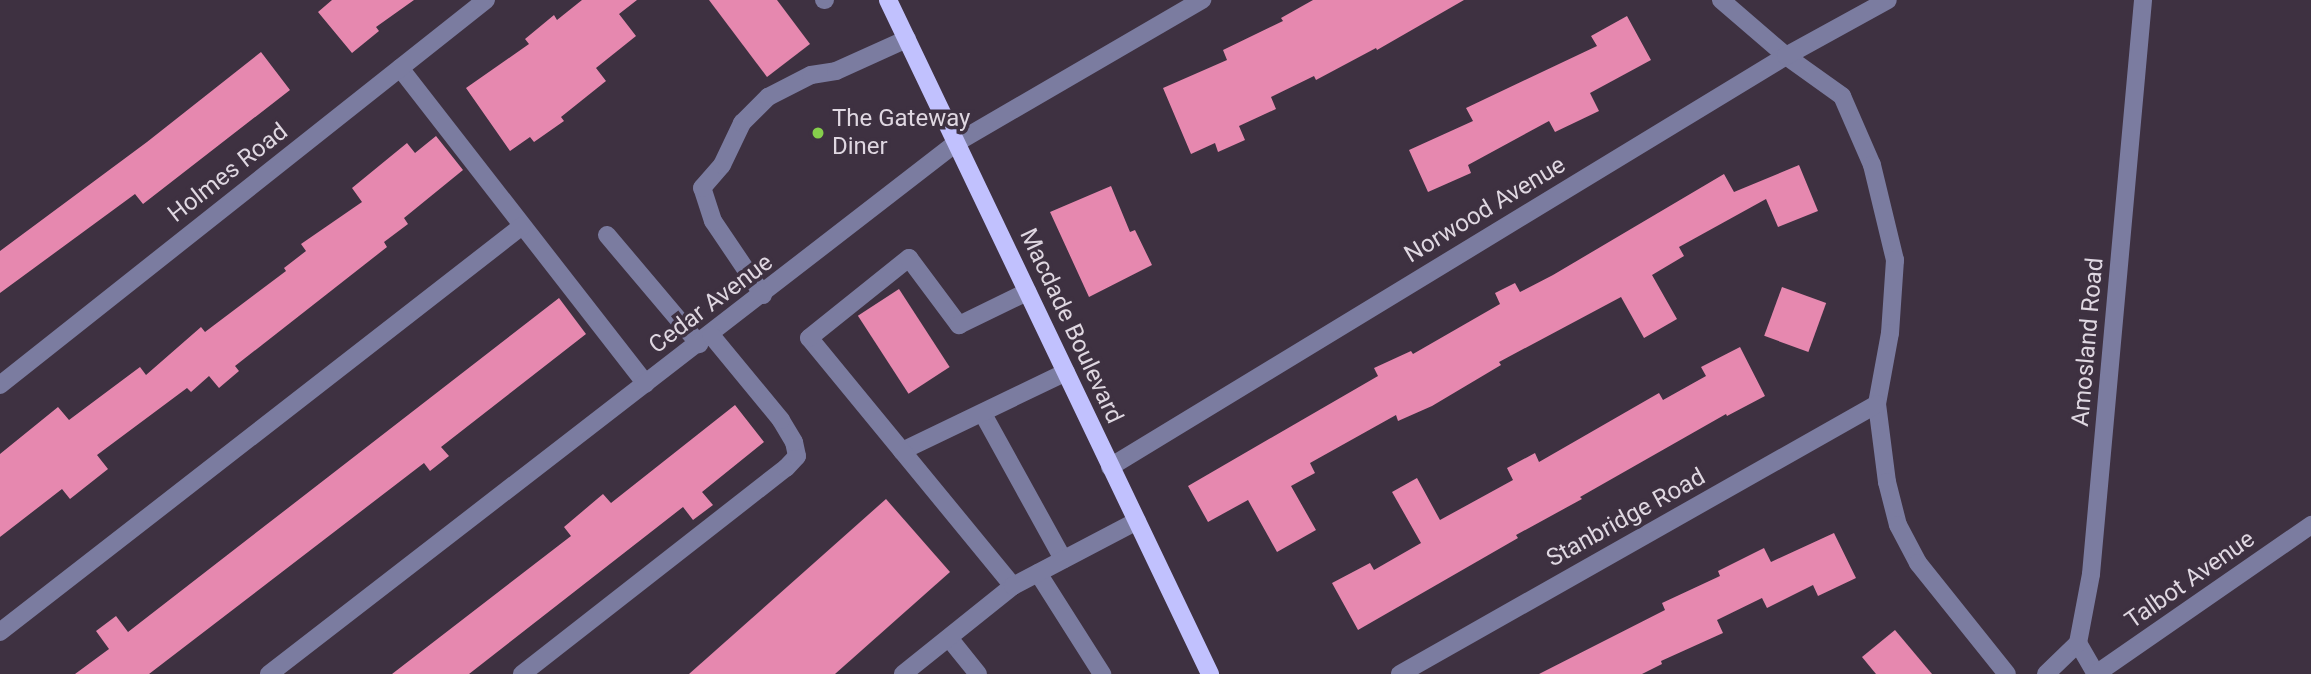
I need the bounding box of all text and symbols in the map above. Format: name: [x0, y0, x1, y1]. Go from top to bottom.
place label: The Gateway Diner: [832, 105, 970, 161]
street label: Holmes Road: [162, 117, 294, 229]
marker: The Gateway Diner: [810, 125, 826, 141]
street label: Norwood Avenue: [1399, 151, 1571, 269]
street label: Macdade Boulevard: [1013, 224, 1129, 428]
street label: Cedar Avenue: [643, 248, 779, 360]
street label: Amosland Road: [2066, 256, 2110, 428]
street label: Stanbridge Road: [1542, 463, 1710, 573]
street label: Talbot Avenue: [2120, 525, 2260, 635]

